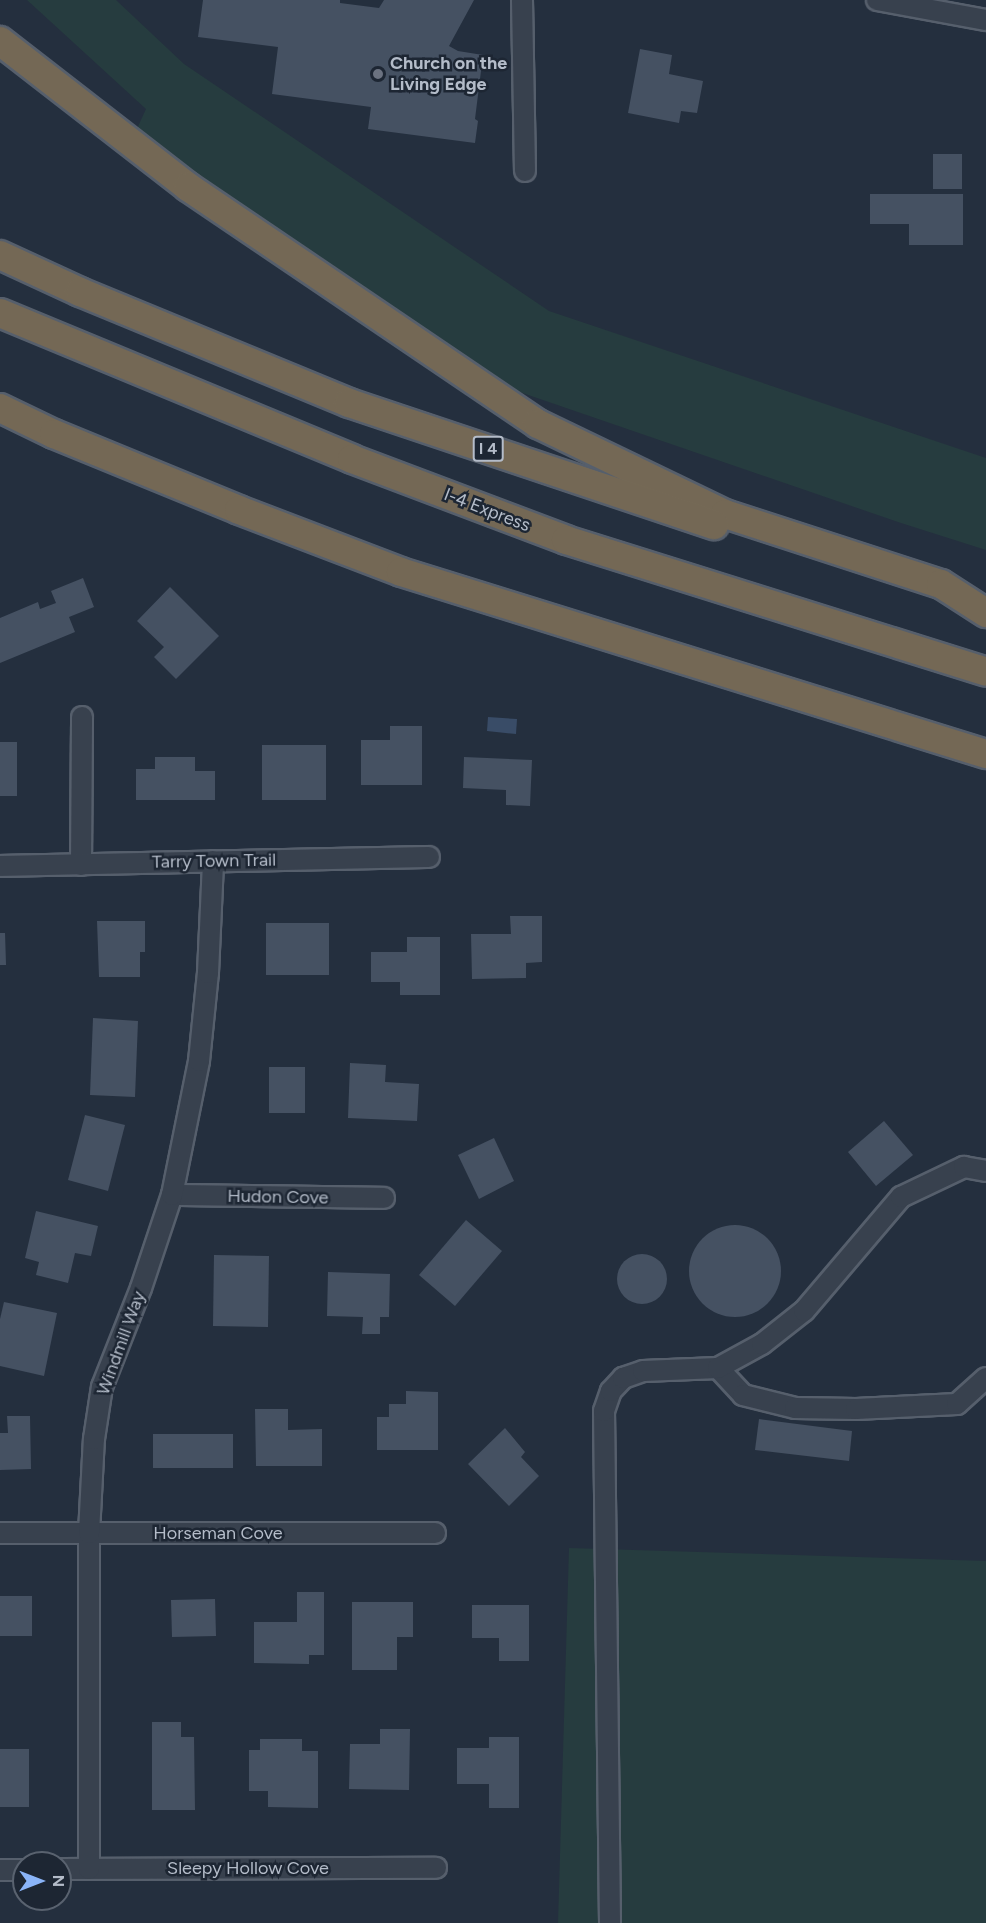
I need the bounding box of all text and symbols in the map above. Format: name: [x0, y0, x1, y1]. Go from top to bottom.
place label: Church on the Living Edge: [390, 53, 507, 96]
marker: Church on the Living Edge: [371, 67, 385, 81]
road number: I 4: [472, 436, 504, 462]
street label: I-4 Express: [441, 484, 533, 536]
street label: Tarry Town Trail: [152, 849, 276, 873]
street label: Hudon Cove: [227, 1185, 329, 1209]
street label: Windmill Way: [92, 1288, 150, 1398]
street label: Horseman Cove: [153, 1522, 283, 1544]
north arrow: [12, 1851, 72, 1911]
street label: Sleepy Hollow Cove: [167, 1857, 329, 1879]
text: N: [49, 1875, 68, 1887]

